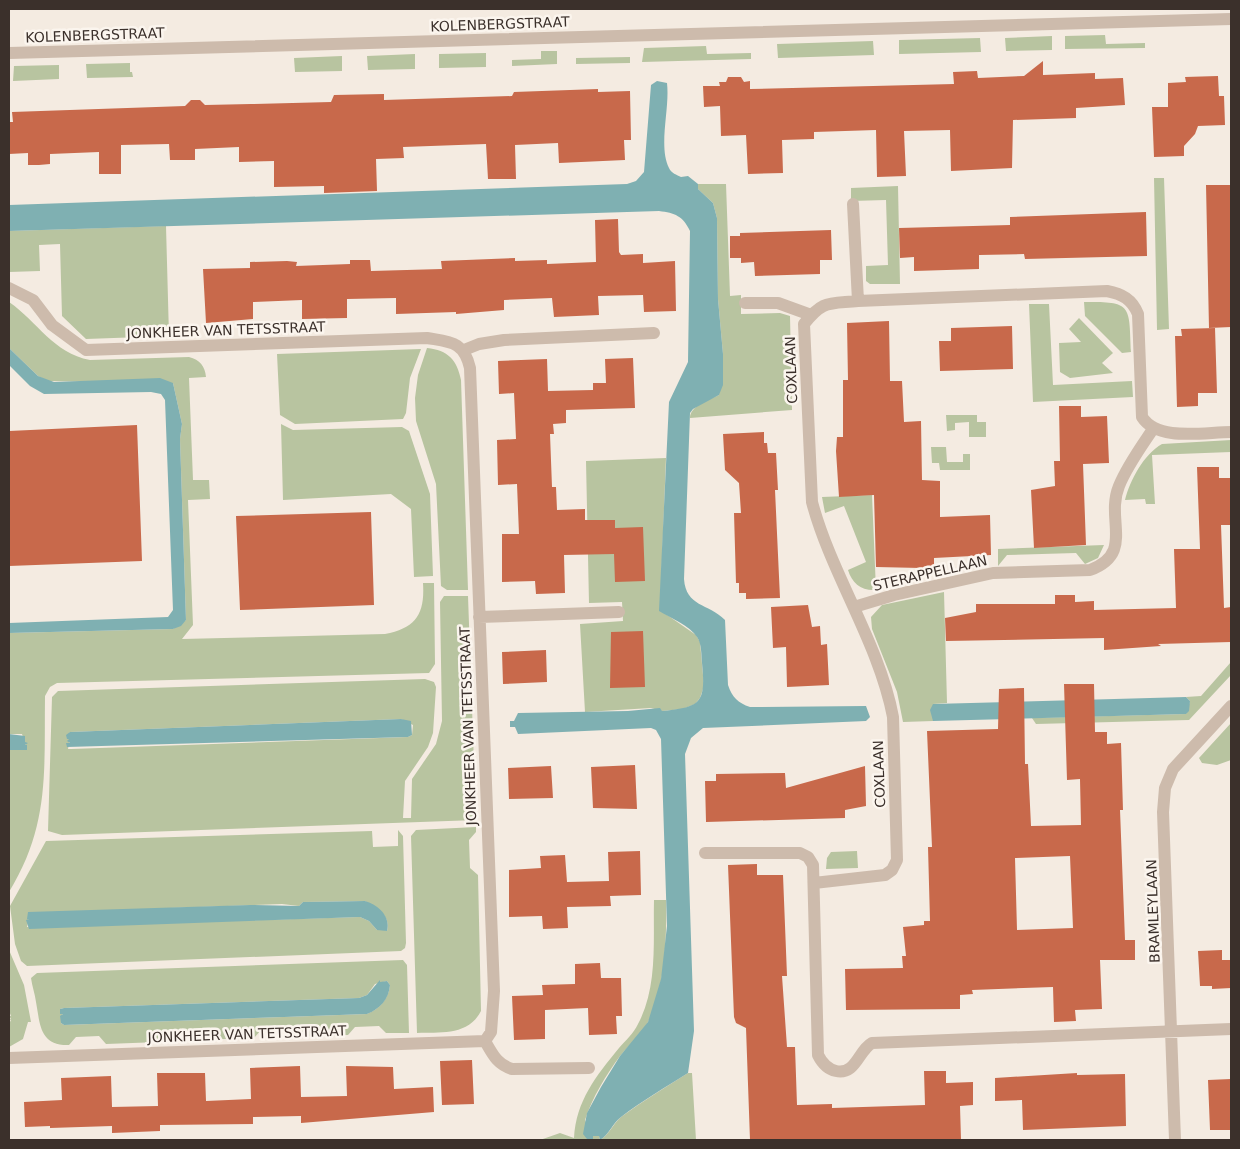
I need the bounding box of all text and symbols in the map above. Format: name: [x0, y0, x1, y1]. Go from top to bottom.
street label: KOLENBERGSTRAAT: [430, 14, 570, 34]
street label: KOLENBERGSTRAAT: [25, 25, 165, 45]
street label: JONKHEER VAN TETSSTRAAT: [125, 319, 326, 341]
street label: COXLAAN: [782, 336, 800, 404]
street label: STERAPPELLAAN: [871, 552, 989, 594]
street label: JONKHEER VAN TETSSTRAAT: [457, 626, 479, 827]
street label: COXLAAN: [870, 740, 888, 808]
street label: BRAMLEYLAAN: [1143, 859, 1163, 963]
street label: JONKHEER VAN TETSSTRAAT: [146, 1023, 347, 1045]

